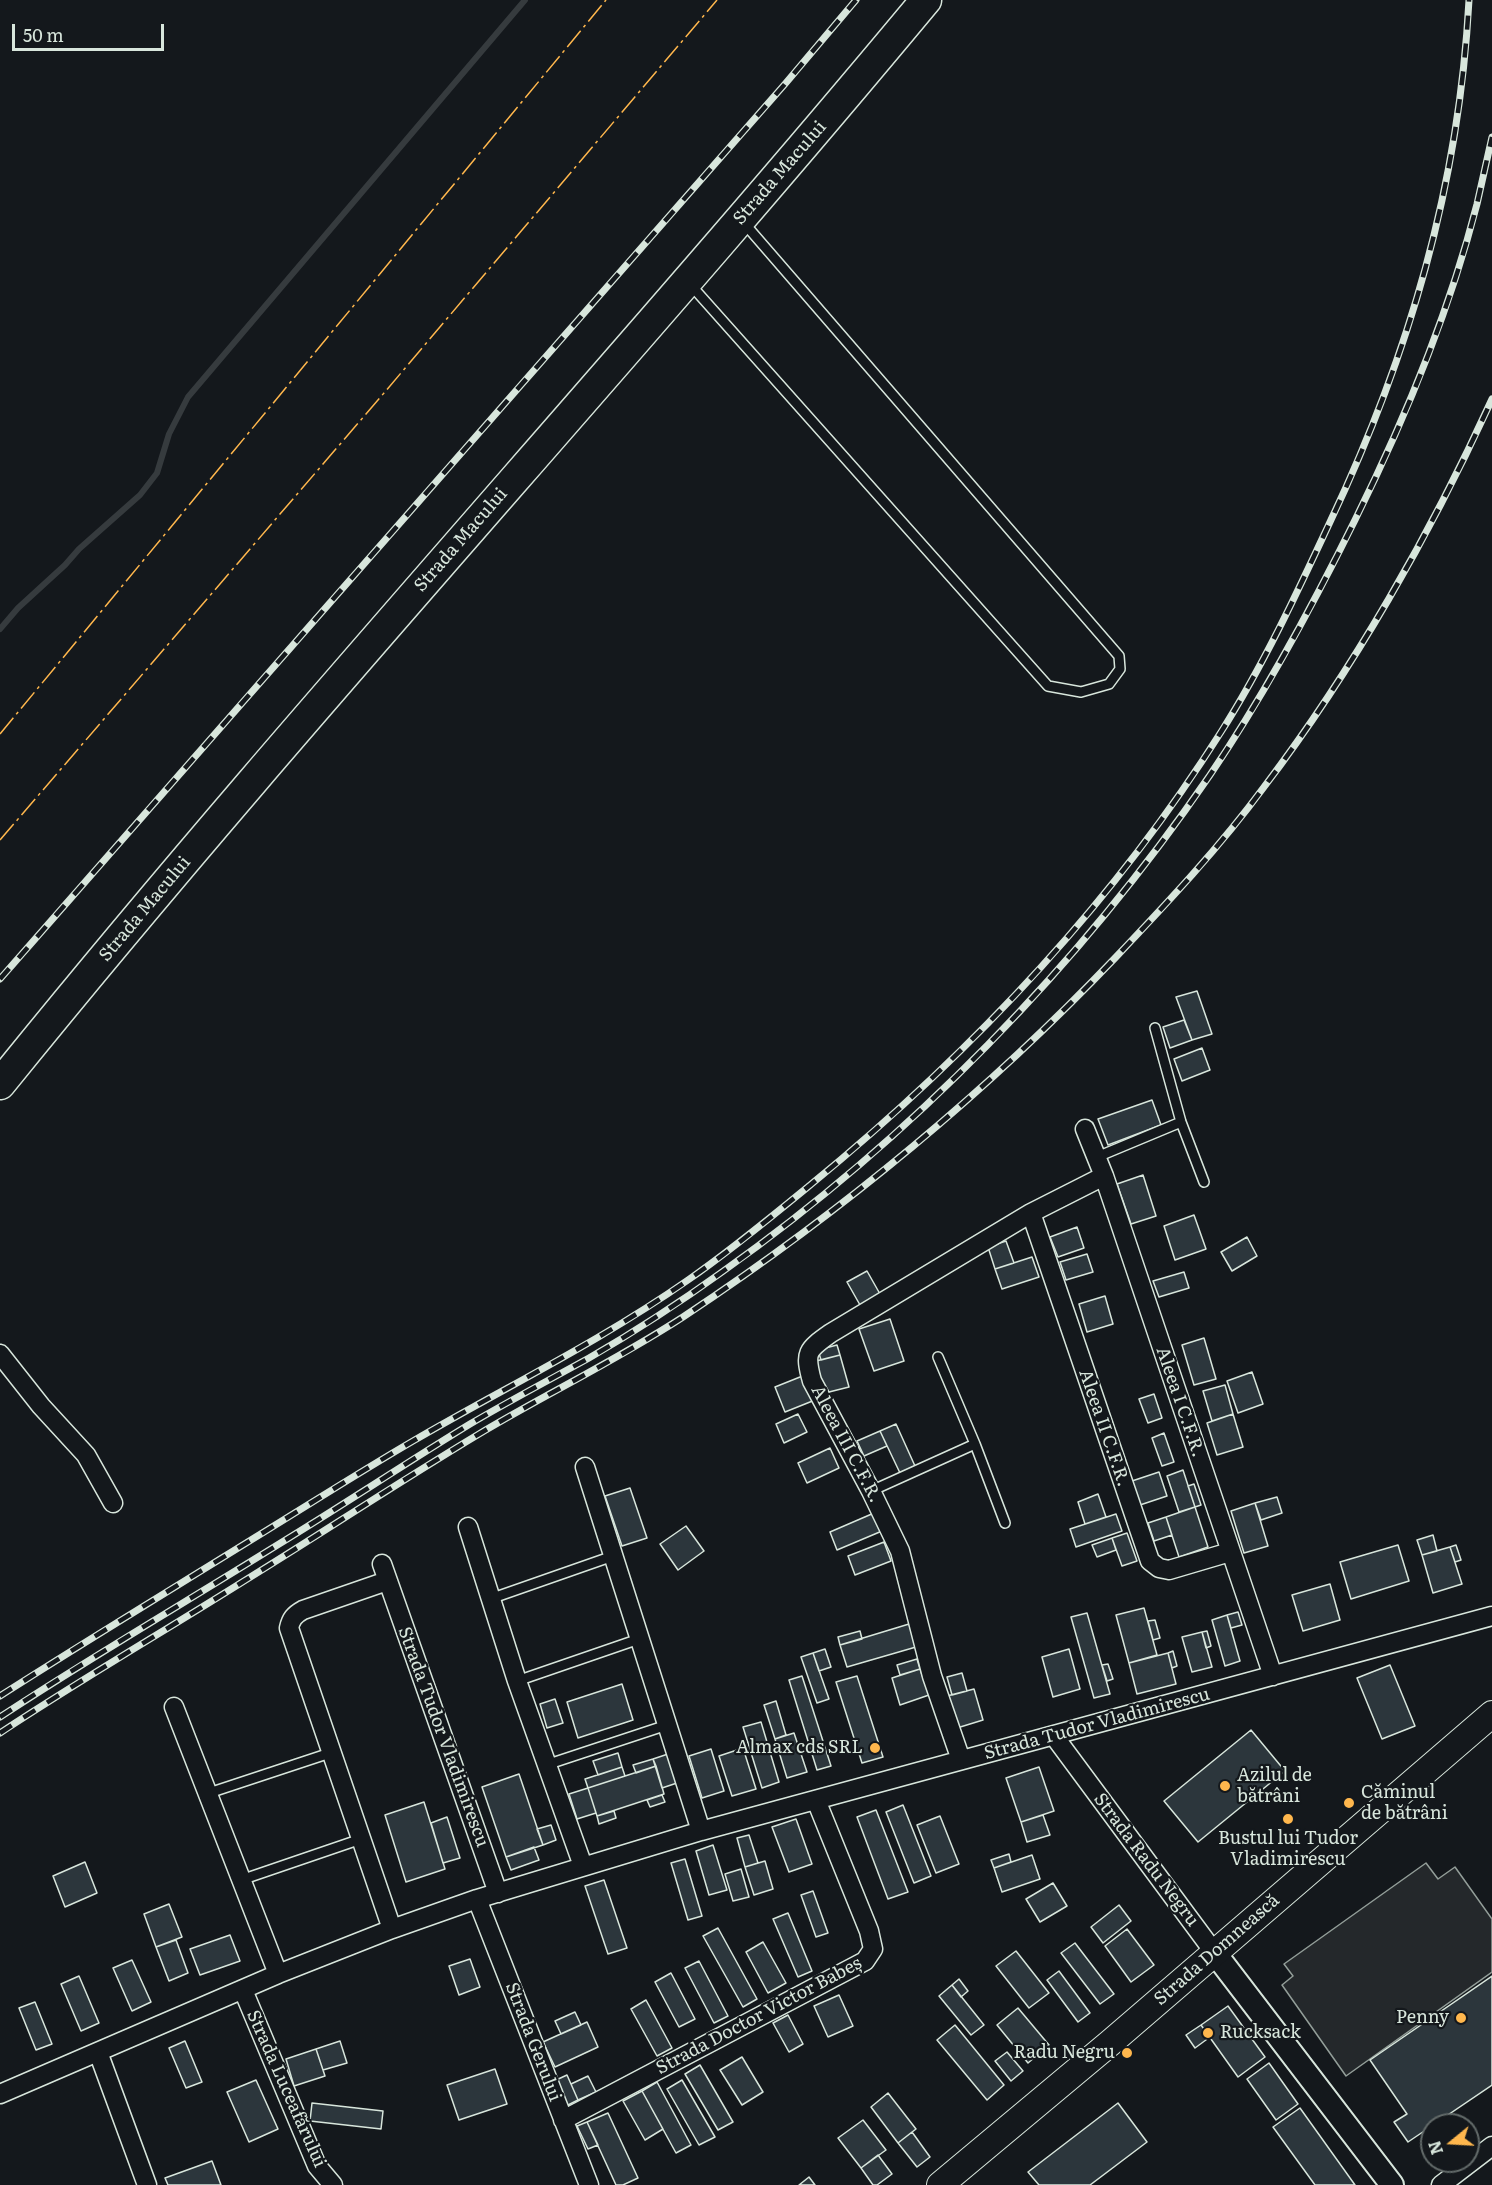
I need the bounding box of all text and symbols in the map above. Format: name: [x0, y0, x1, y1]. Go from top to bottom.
scale bar: [15, 12, 166, 50]
text: 50 m: [23, 21, 64, 48]
street label: Strada Macului: [729, 117, 831, 229]
street label: Strada Macului: [410, 484, 512, 596]
street label: Strada Macului: [95, 852, 195, 966]
street label: Aleea I C.F.R.: [1151, 1344, 1209, 1460]
street label: Aleea II C.F.R.: [1074, 1367, 1134, 1489]
street label: Aleea III C.F.R.: [806, 1382, 886, 1506]
street label: Strada Tudor Vladimirescu: [393, 1624, 493, 1850]
street label: Strada Tudor Vladimirescu: [982, 1683, 1212, 1765]
place label: Almax cds SRL: [736, 1737, 863, 1759]
marker: Almax cds SRL: [868, 1741, 882, 1755]
place label: Azilul de bătrâni: [1237, 1765, 1312, 1808]
marker: Azilul de bătrâni: [1218, 1779, 1232, 1793]
place label: Căminul de bătrâni: [1361, 1782, 1448, 1824]
street label: Strada Radu Negru: [1089, 1789, 1203, 1931]
marker: Căminul de bătrâni: [1342, 1796, 1356, 1810]
marker: Bustul lui Tudor Vladimirescu: [1281, 1812, 1295, 1826]
place label: Bustul lui Tudor Vladimirescu: [1218, 1828, 1358, 1870]
street label: Strada Domnească: [1150, 1890, 1284, 2010]
street label: Strada Doctor Victor Babeș: [653, 1953, 865, 2079]
street label: Strada Gerului: [500, 1979, 566, 2105]
street label: Strada Luceafărului: [242, 2007, 330, 2171]
place label: Penny: [1396, 2007, 1449, 2029]
marker: Penny: [1454, 2011, 1468, 2025]
place label: Rucksack: [1220, 2022, 1301, 2044]
marker: Rucksack: [1201, 2026, 1215, 2040]
place label: Radu Negru: [1013, 2042, 1115, 2064]
marker: Radu Negru: [1120, 2046, 1134, 2060]
north arrow: [1420, 2113, 1480, 2173]
text: N: [1421, 2138, 1448, 2158]

